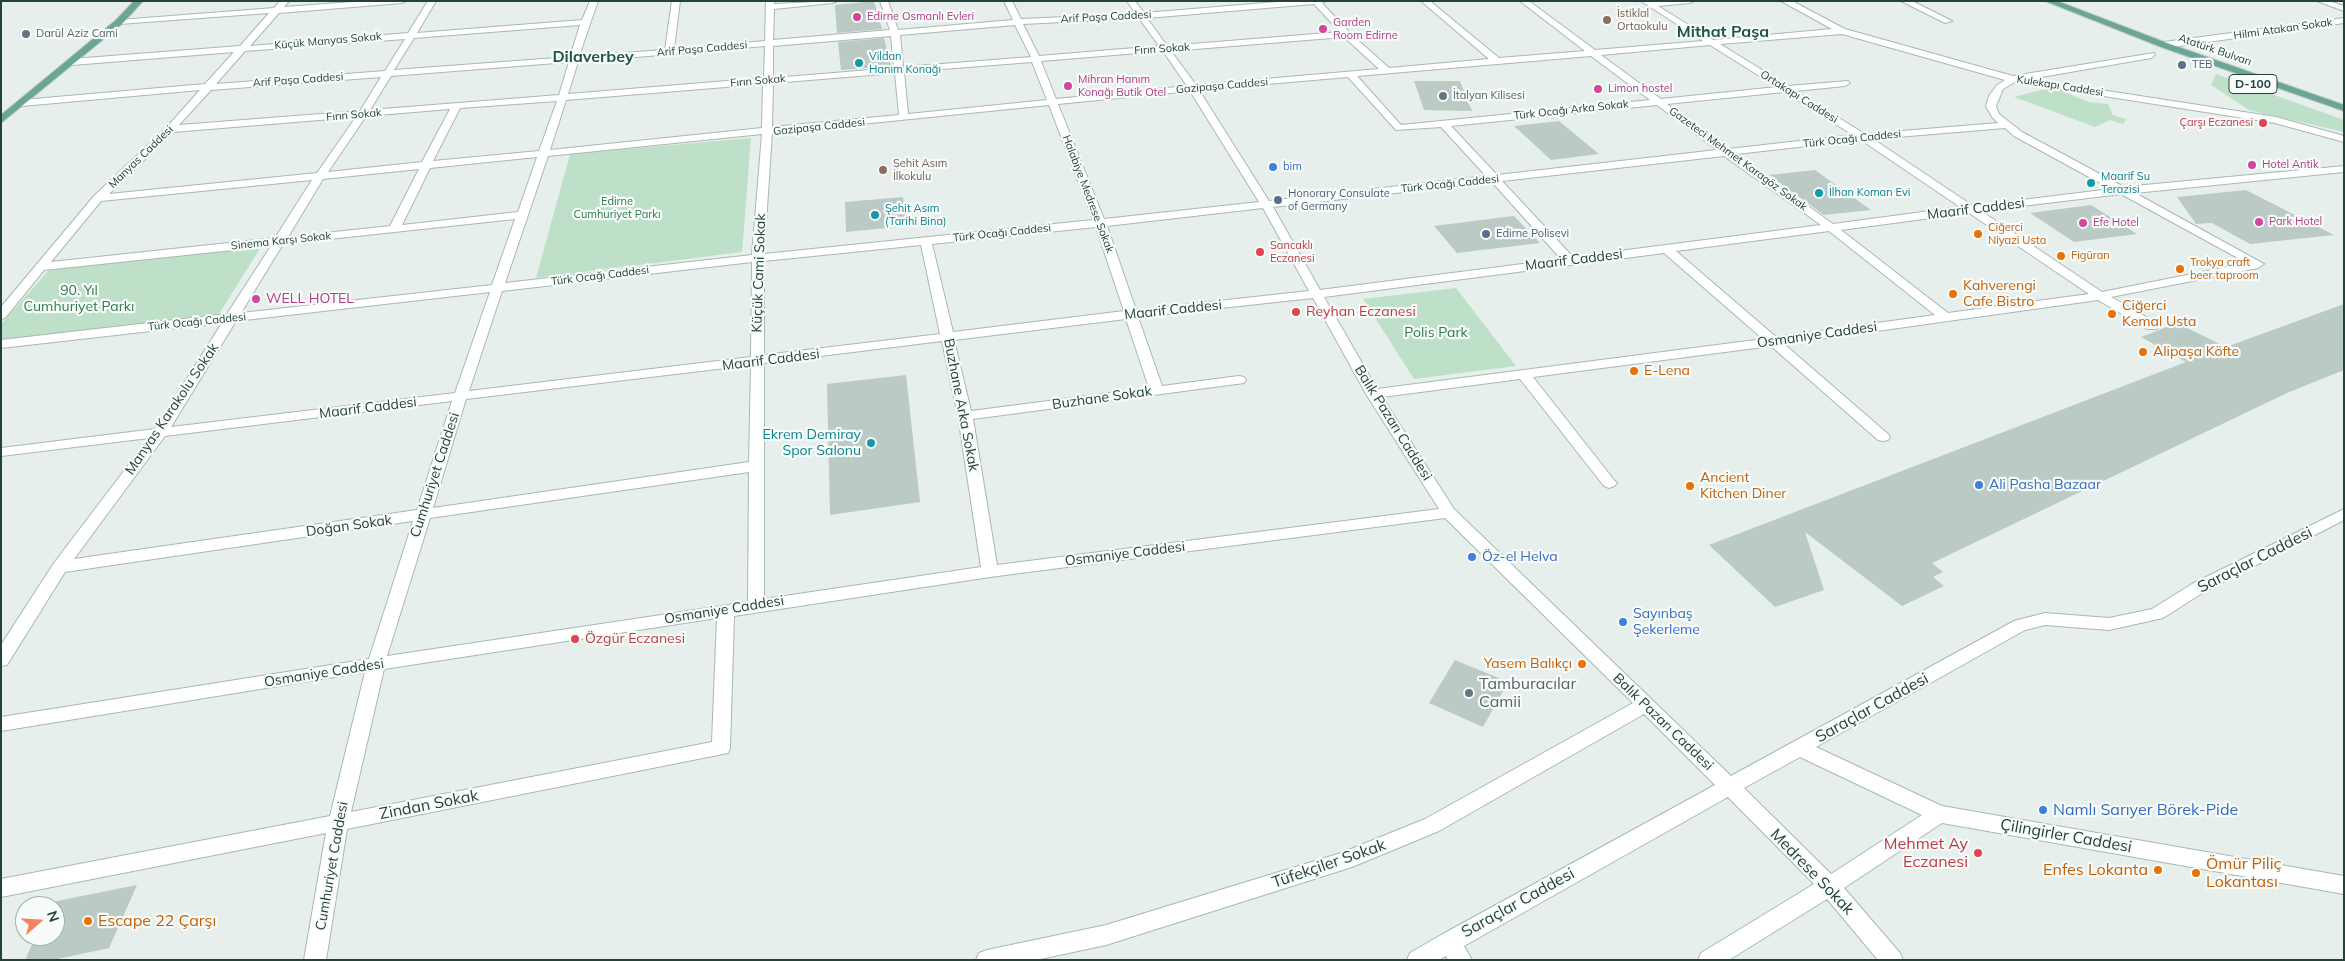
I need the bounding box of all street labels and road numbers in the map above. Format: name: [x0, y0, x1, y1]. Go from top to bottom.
street label: Arif Paşa Caddesi: [1060, 8, 1152, 26]
street label: Hilmi Atakan Sokak: [2233, 16, 2333, 42]
street label: Küçük Manyas Sokak: [274, 30, 382, 52]
street label: Atatürk Bulvarı: [2177, 31, 2253, 69]
street label: Arif Paşa Caddesi: [656, 38, 748, 60]
street label: Fırın Sokak: [1134, 40, 1190, 58]
street label: Ortakapı Caddesi: [1758, 68, 1840, 126]
street label: Arif Paşa Caddesi: [252, 70, 344, 90]
street label: Fırın Sokak: [730, 72, 786, 90]
street label: Kulekapı Caddesi: [2016, 73, 2104, 99]
road number: D-100: [2229, 74, 2277, 94]
street label: Gazipaşa Caddesi: [1175, 75, 1269, 97]
street label: Türk Ocağı Arka Sokak: [1513, 97, 1629, 123]
street label: Gazeteci Mehmet Karagöz Sokak: [1666, 104, 1810, 214]
street label: Fırın Sokak: [326, 106, 382, 124]
street label: Gazipaşa Caddesi: [772, 116, 866, 138]
street label: Manyas Caddesi: [106, 123, 176, 191]
street label: Türk Ocağı Caddesi: [1802, 127, 1902, 151]
street label: Halabiye Medrese Sokak: [1059, 133, 1117, 255]
street label: Türk Ocağı Caddesi: [1400, 172, 1500, 196]
street label: Maarif Caddesi: [1926, 195, 2026, 223]
street label: Küçük Cami Sokak: [749, 213, 769, 333]
street label: Türk Ocağı Caddesi: [952, 221, 1052, 245]
street label: Sinema Karşı Sokak: [230, 229, 332, 253]
street label: Maarif Caddesi: [1524, 246, 1624, 274]
street label: Türk Ocağı Caddesi: [550, 263, 650, 289]
street label: Maarif Caddesi: [1123, 297, 1223, 323]
street label: Türk Ocağı Caddesi: [147, 310, 247, 334]
street label: Osmaniye Caddesi: [1756, 318, 1878, 352]
street label: Buzhane Arka Sokak: [940, 337, 982, 473]
street label: Manyas Karakolu Sokak: [122, 340, 222, 478]
street label: Maarif Caddesi: [721, 346, 821, 374]
street label: Balık Pazarı Caddesi: [1351, 362, 1435, 484]
street label: Buzhane Sokak: [1051, 383, 1153, 413]
street label: Maarif Caddesi: [318, 394, 418, 422]
street label: Cumhuriyet Caddesi: [407, 410, 463, 540]
street label: Doğan Sokak: [305, 512, 393, 540]
street label: Saraçlar Caddesi: [2194, 523, 2316, 597]
street label: Osmaniye Caddesi: [1064, 538, 1186, 570]
street label: Osmaniye Caddesi: [663, 592, 785, 628]
street label: Osmaniye Caddesi: [263, 655, 385, 691]
street label: Saraçlar Caddesi: [1812, 669, 1932, 747]
street label: Balık Pazarı Caddesi: [1609, 670, 1717, 774]
street label: Zindan Sokak: [378, 786, 480, 824]
street label: Cumhuriyet Caddesi: [312, 800, 352, 932]
street label: Çilingirler Caddesi: [1999, 815, 2133, 857]
street label: Medrese Sokak: [1766, 825, 1858, 919]
street label: Tüfekçiler Sokak: [1270, 836, 1388, 892]
street label: Saraçlar Caddesi: [1458, 864, 1578, 942]

